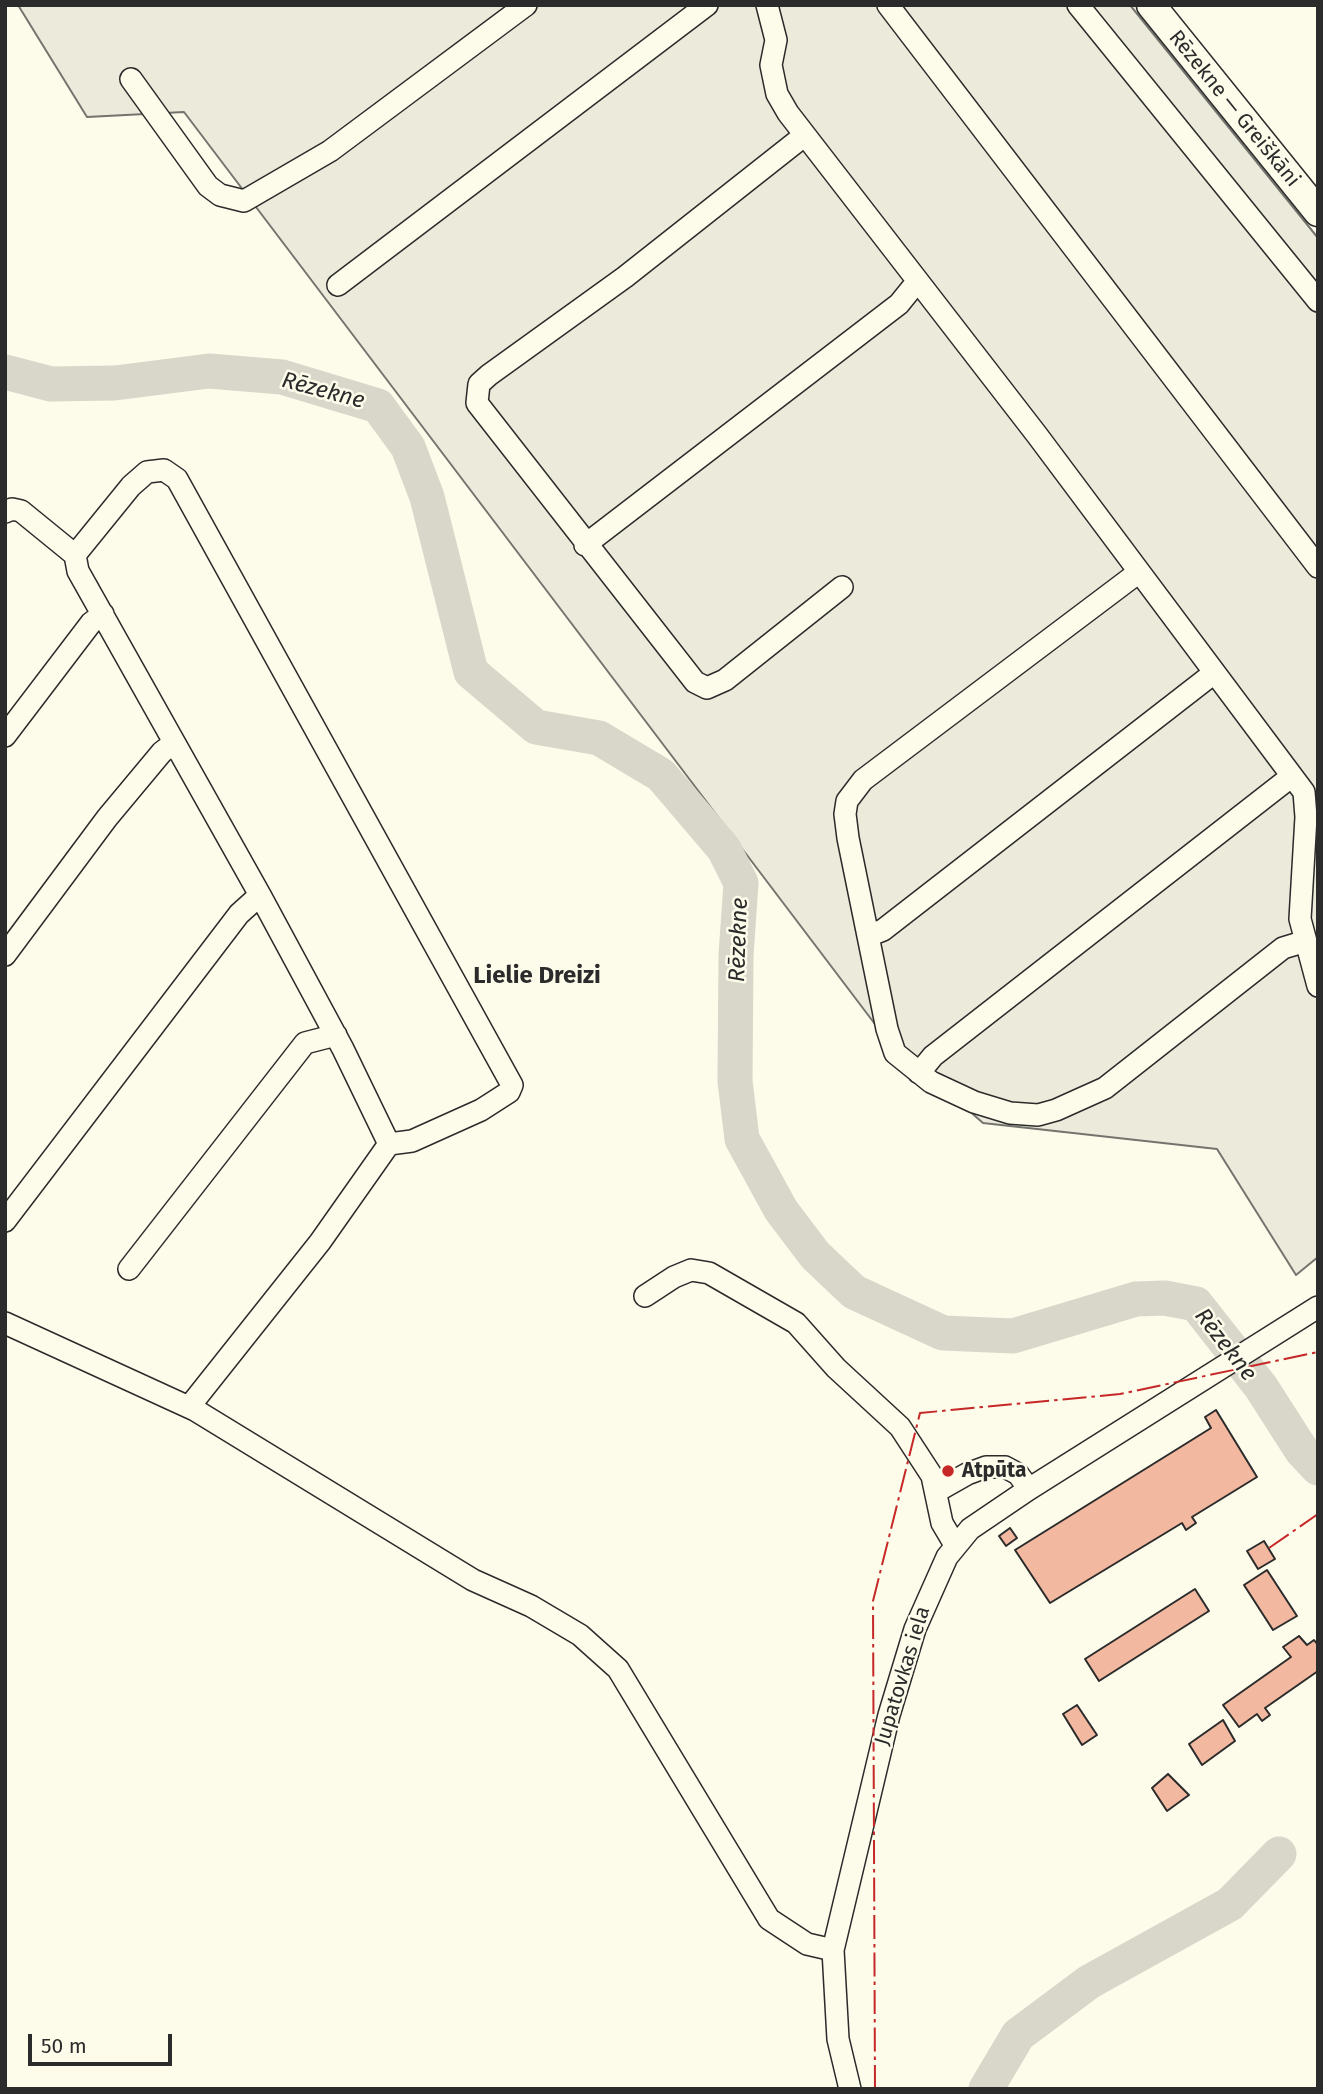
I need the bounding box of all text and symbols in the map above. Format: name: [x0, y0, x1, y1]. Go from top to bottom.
street label: Rēzekne — Greiškāni: [1163, 26, 1305, 192]
water label: Rēzekne: [279, 367, 367, 415]
water label: Rēzekne: [724, 897, 754, 983]
district label: Lielie Dreizi: [473, 962, 601, 990]
water label: Rēzekne: [1188, 1303, 1262, 1387]
place label: Atpūta: [962, 1458, 1026, 1484]
marker: Atpūta: [940, 1463, 956, 1479]
street label: Jupatovkas iela: [870, 1603, 936, 1749]
scale bar: [32, 2021, 175, 2064]
text: 50 m: [41, 2033, 87, 2059]

